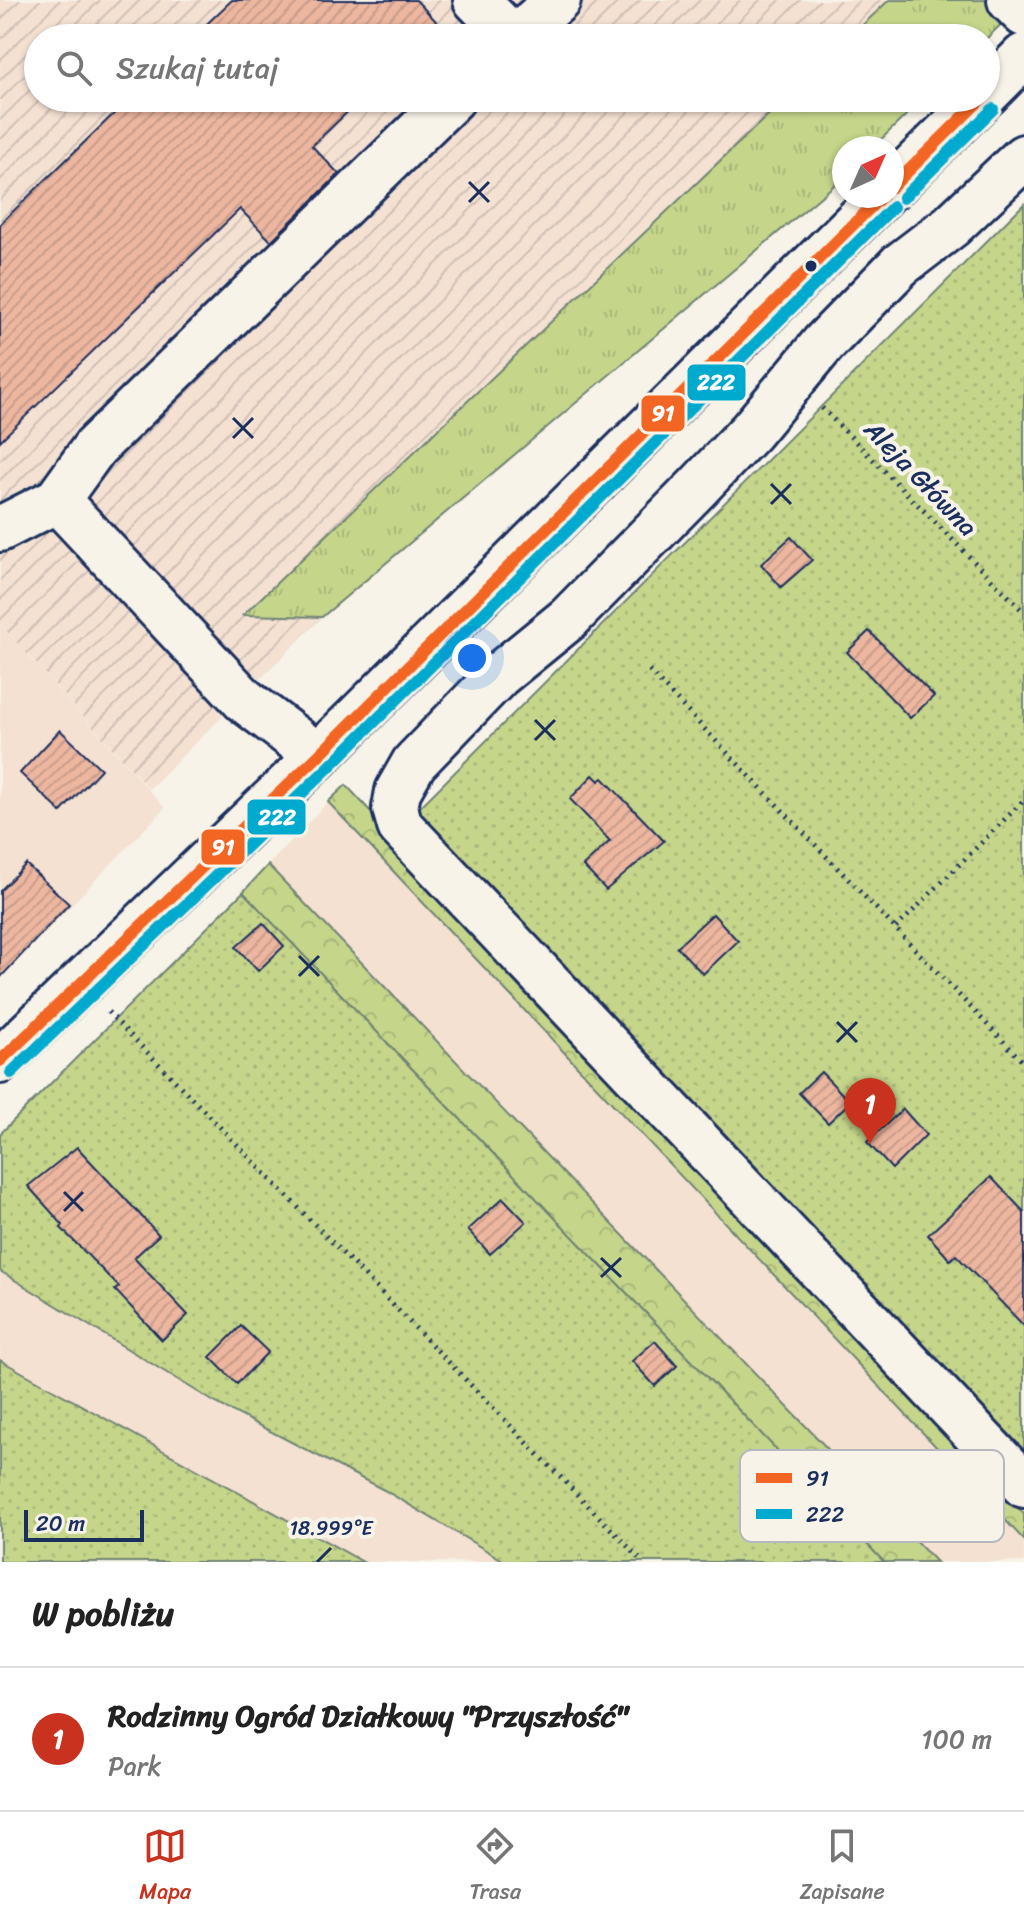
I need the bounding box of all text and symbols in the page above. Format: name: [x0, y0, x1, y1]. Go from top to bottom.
search box: [24, 24, 1000, 112]
text: Szukaj tutaj: [116, 41, 279, 95]
icon: search: [52, 46, 96, 90]
north arrow: [832, 136, 904, 208]
unlabelled marker: [803, 258, 819, 274]
line badge: 222: [686, 363, 747, 402]
text: 222: [696, 363, 735, 402]
line badge: 91: [640, 394, 686, 433]
text: 91: [652, 394, 675, 433]
street label: Aleja Główna: [852, 408, 989, 548]
your location: [452, 638, 492, 678]
line badge: 222: [246, 798, 307, 836]
text: 222: [257, 798, 296, 837]
line badge: 91: [200, 828, 246, 866]
text: 91: [212, 828, 235, 867]
pin: 1: [844, 1078, 896, 1144]
legend: [740, 1450, 1004, 1542]
text: 91: [806, 1459, 829, 1498]
text: 222: [806, 1495, 844, 1534]
text: 20 m: [36, 1504, 85, 1543]
scale bar: [24, 1506, 144, 1542]
text: 18.999°E: [289, 1511, 374, 1546]
text: W pobliżu: [32, 1584, 174, 1644]
text: Rodzinny Ogród Działkowy "Przyszłość": [108, 1689, 628, 1743]
text: 1: [52, 1716, 64, 1762]
text: 100 m: [921, 1716, 992, 1762]
text: Park: [108, 1743, 161, 1789]
tab: Mapa: [139, 1824, 191, 1911]
tab: Trasa: [470, 1824, 521, 1911]
tab: Zapisane: [800, 1824, 885, 1911]

